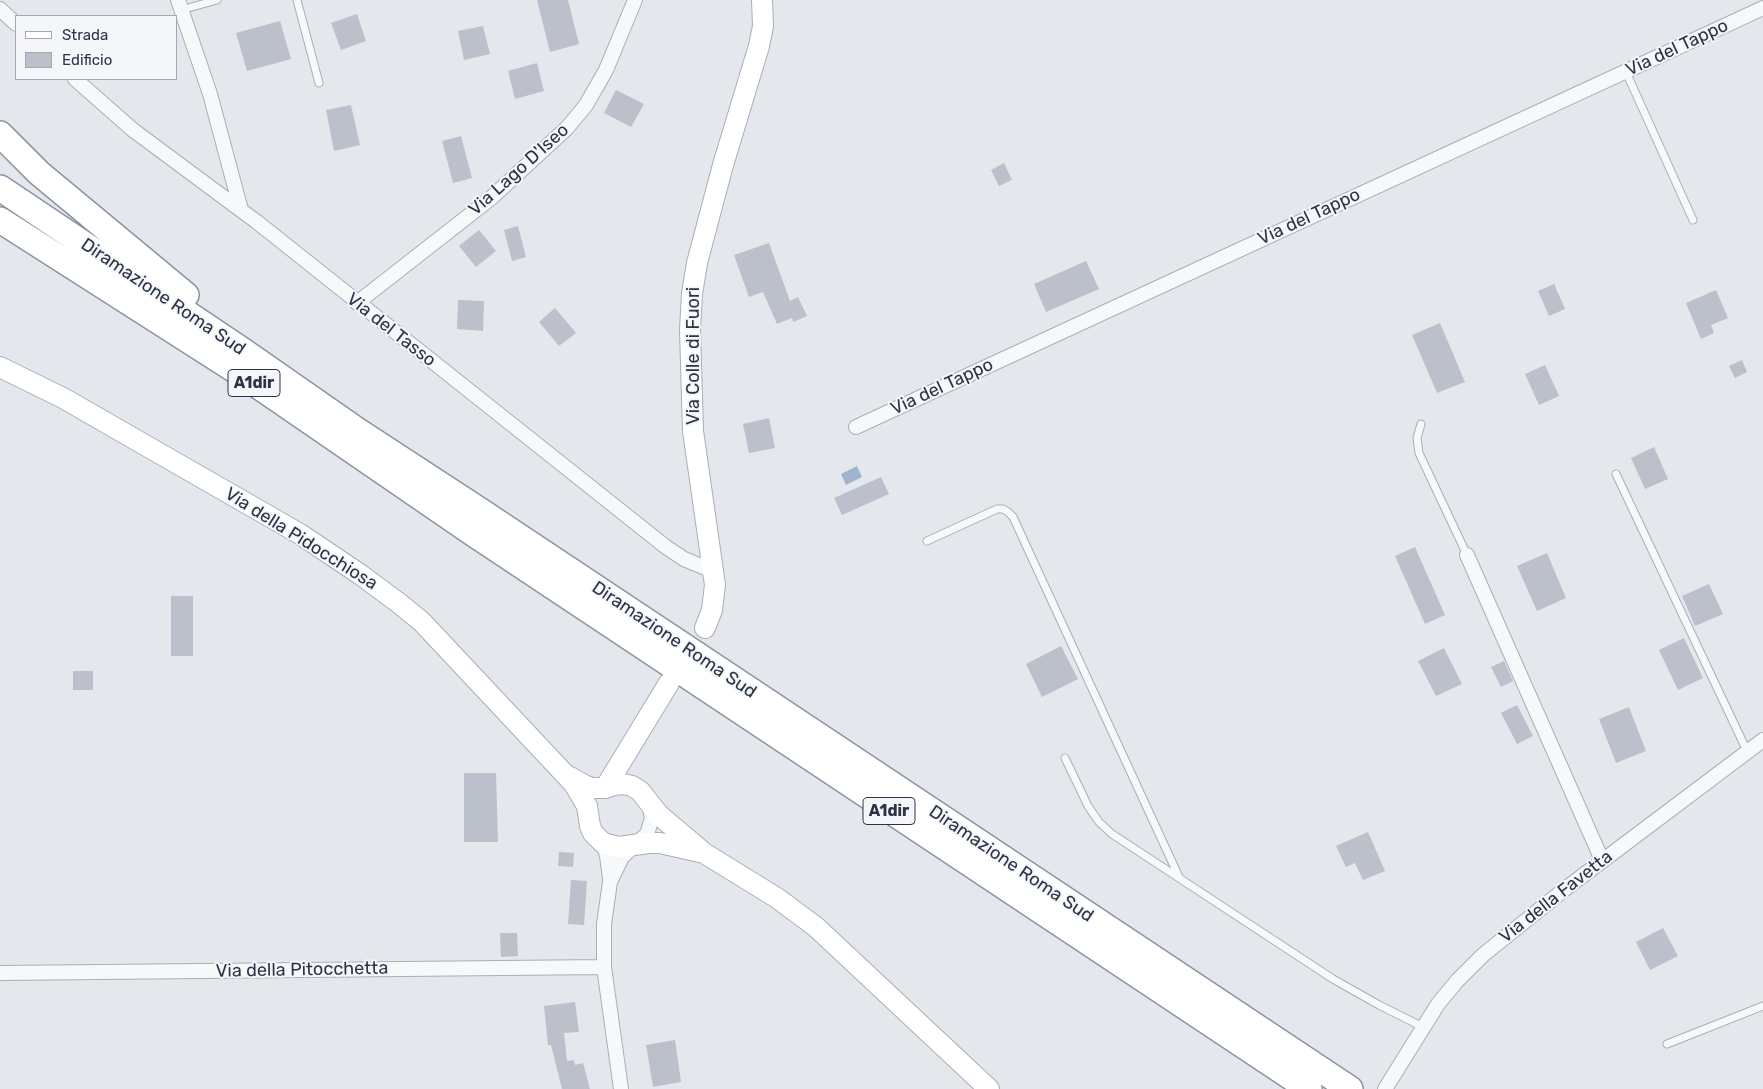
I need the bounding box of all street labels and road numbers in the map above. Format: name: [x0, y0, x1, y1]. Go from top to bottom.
street label: Via del Tappo: [1622, 15, 1732, 81]
street label: Via Lago D'Iseo: [465, 120, 573, 220]
street label: Via del Tappo: [1254, 184, 1364, 250]
street label: Diramazione Roma Sud: [77, 234, 249, 360]
street label: Via Colle di Fuori: [683, 287, 705, 425]
street label: Via del Tasso: [342, 288, 440, 372]
street label: Via del Tappo: [887, 354, 997, 420]
road number: A1dir: [228, 369, 280, 396]
street label: Via della Pidocchiosa: [221, 483, 381, 595]
street label: Diramazione Roma Sud: [588, 577, 760, 703]
road number: A1dir: [863, 798, 915, 824]
street label: Diramazione Roma Sud: [925, 801, 1097, 927]
street label: Via della Favetta: [1495, 846, 1617, 948]
street label: Via della Pitocchetta: [216, 958, 388, 982]

